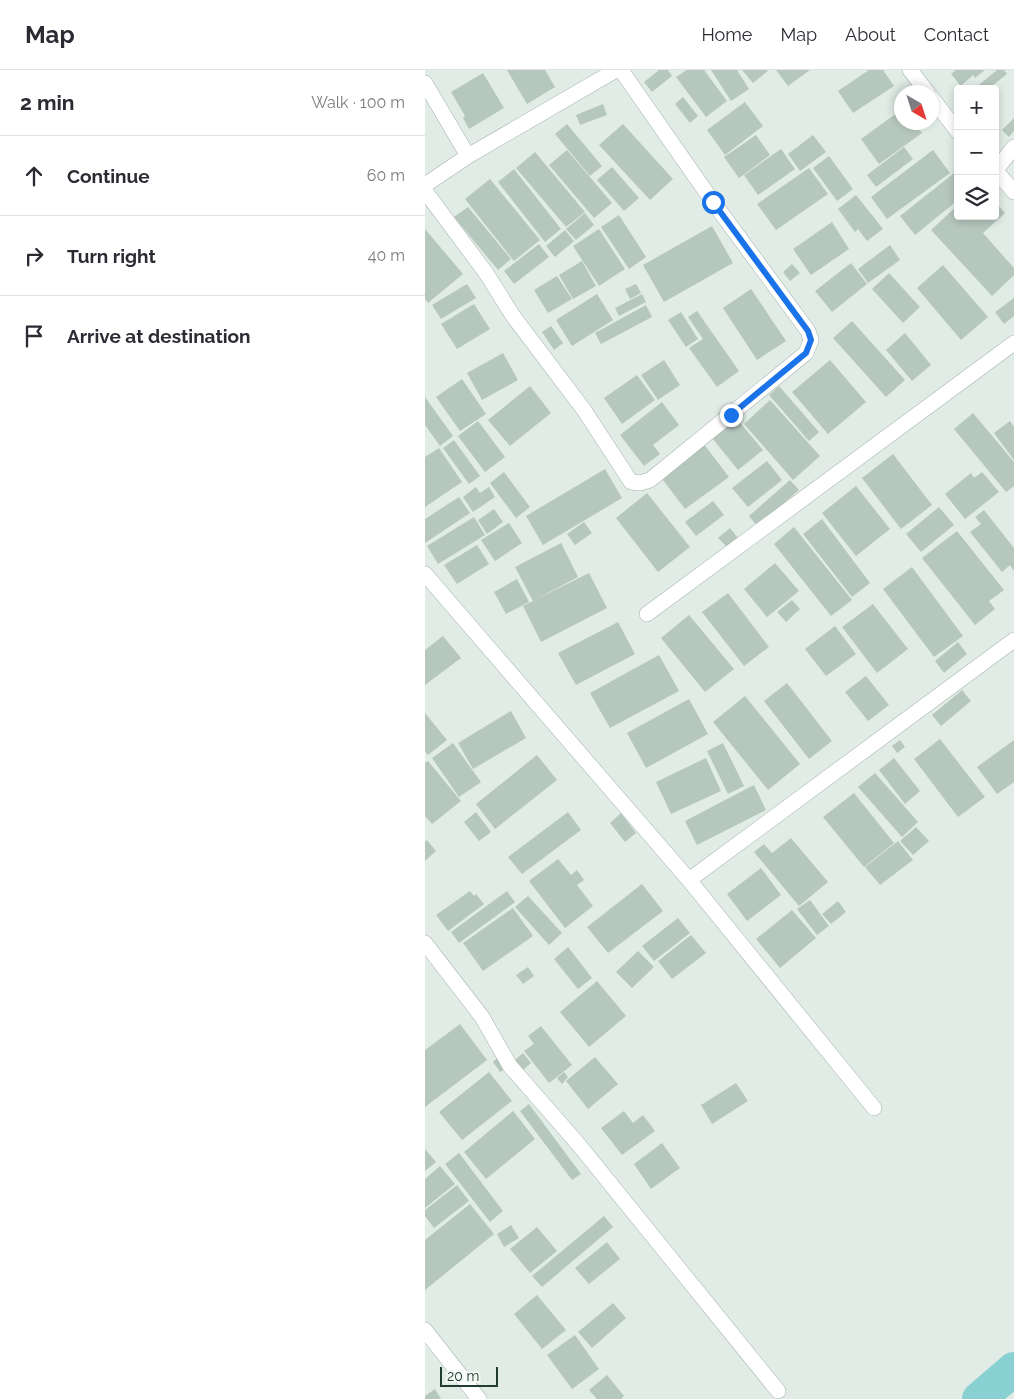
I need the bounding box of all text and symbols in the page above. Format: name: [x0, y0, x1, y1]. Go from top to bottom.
text: Map: [25, 20, 75, 49]
text: Home: [701, 24, 752, 45]
text: Map: [780, 24, 817, 45]
text: About: [845, 24, 896, 45]
text: Contact: [924, 24, 989, 45]
north arrow: [894, 85, 939, 130]
map controls: [954, 85, 999, 220]
button: +: [954, 85, 999, 130]
text: 2 min: [20, 90, 74, 115]
text: Walk · 100 m: [311, 93, 405, 112]
button: −: [954, 130, 999, 175]
icon: ahead: [20, 162, 48, 190]
text: Continue: [67, 165, 150, 187]
text: 60 m: [367, 166, 405, 185]
button: layers: [954, 175, 999, 220]
route start: [702, 191, 725, 214]
icon: right: [20, 242, 48, 270]
text: Turn right: [67, 245, 156, 267]
text: 40 m: [368, 246, 405, 265]
icon: arrive: [20, 322, 48, 350]
text: Arrive at destination: [67, 325, 251, 347]
route end: [720, 404, 743, 427]
scale bar: [440, 1364, 497, 1387]
text: 20 m: [447, 1368, 479, 1384]

